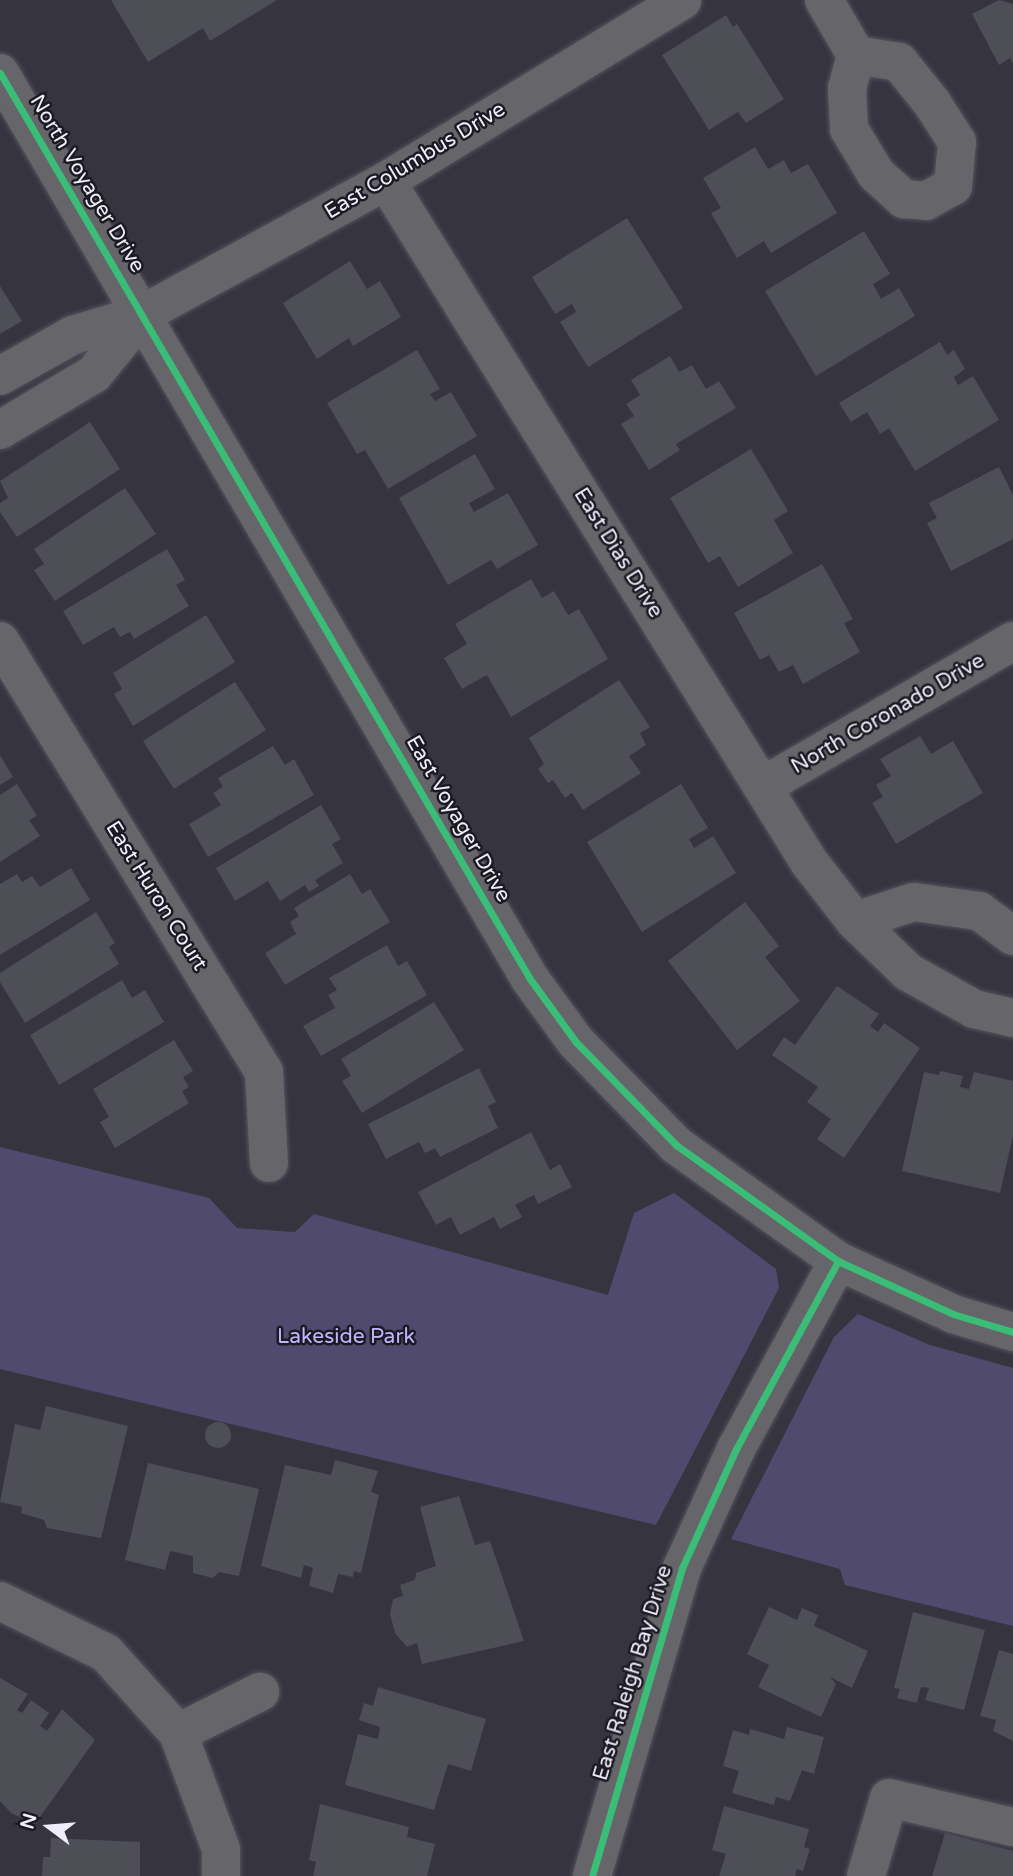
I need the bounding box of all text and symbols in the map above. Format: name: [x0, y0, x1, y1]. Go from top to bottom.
street label: North Voyager Drive: [24, 91, 150, 277]
street label: East Columbus Drive: [320, 97, 510, 225]
street label: East Dias Drive: [568, 483, 668, 623]
street label: North Coronado Drive: [787, 648, 989, 780]
street label: East Voyager Drive: [400, 731, 516, 907]
street label: East Huron Court: [100, 817, 212, 975]
park label: Lakeside Park: [277, 1324, 415, 1350]
street label: East Raleigh Bay Drive: [588, 1562, 678, 1784]
north arrow: [14, 1792, 84, 1862]
text: N: [16, 1811, 41, 1832]

